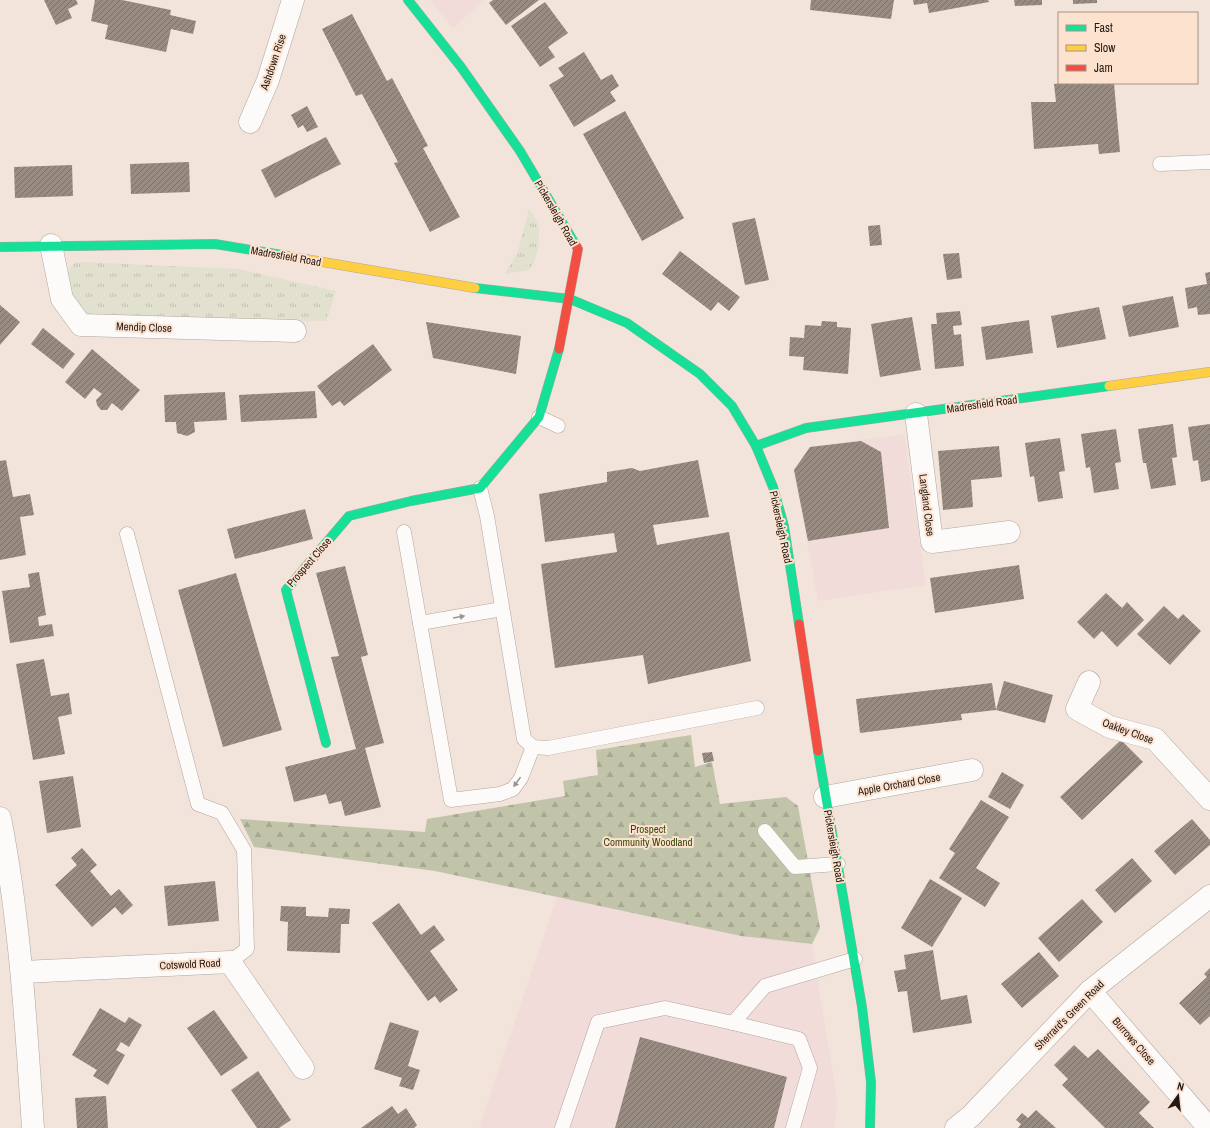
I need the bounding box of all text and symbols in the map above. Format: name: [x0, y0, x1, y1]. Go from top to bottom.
legend: [1058, 12, 1198, 84]
text: Fast: [1094, 20, 1113, 36]
street label: Ashdown Rise: [257, 32, 289, 93]
text: Slow: [1094, 40, 1116, 56]
text: Jam: [1094, 60, 1113, 76]
street label: Pickersleigh Road: [532, 178, 580, 248]
street label: Madresfield Road: [250, 243, 322, 269]
street label: Mendip Close: [116, 319, 172, 335]
street label: Madresfield Road: [946, 392, 1018, 416]
street label: Langland Close: [916, 473, 938, 537]
street label: Pickersleigh Road: [766, 489, 796, 565]
street label: Prospect Close: [284, 534, 334, 590]
one-way arrow: [452, 613, 465, 619]
street label: Oakley Close: [1100, 715, 1156, 747]
street label: Apple Orchard Close: [856, 770, 941, 798]
one-way arrow: [513, 777, 521, 788]
street label: Pickersleigh Road: [821, 808, 847, 884]
park label: Prospect Community Woodland: [603, 822, 693, 849]
street label: Cotswold Road: [159, 955, 221, 973]
street label: Sherrard's Green Road: [1031, 977, 1107, 1053]
street label: Burrows Close: [1109, 1014, 1159, 1068]
north arrow: [1158, 1076, 1198, 1116]
text: N: [1176, 1079, 1186, 1094]

